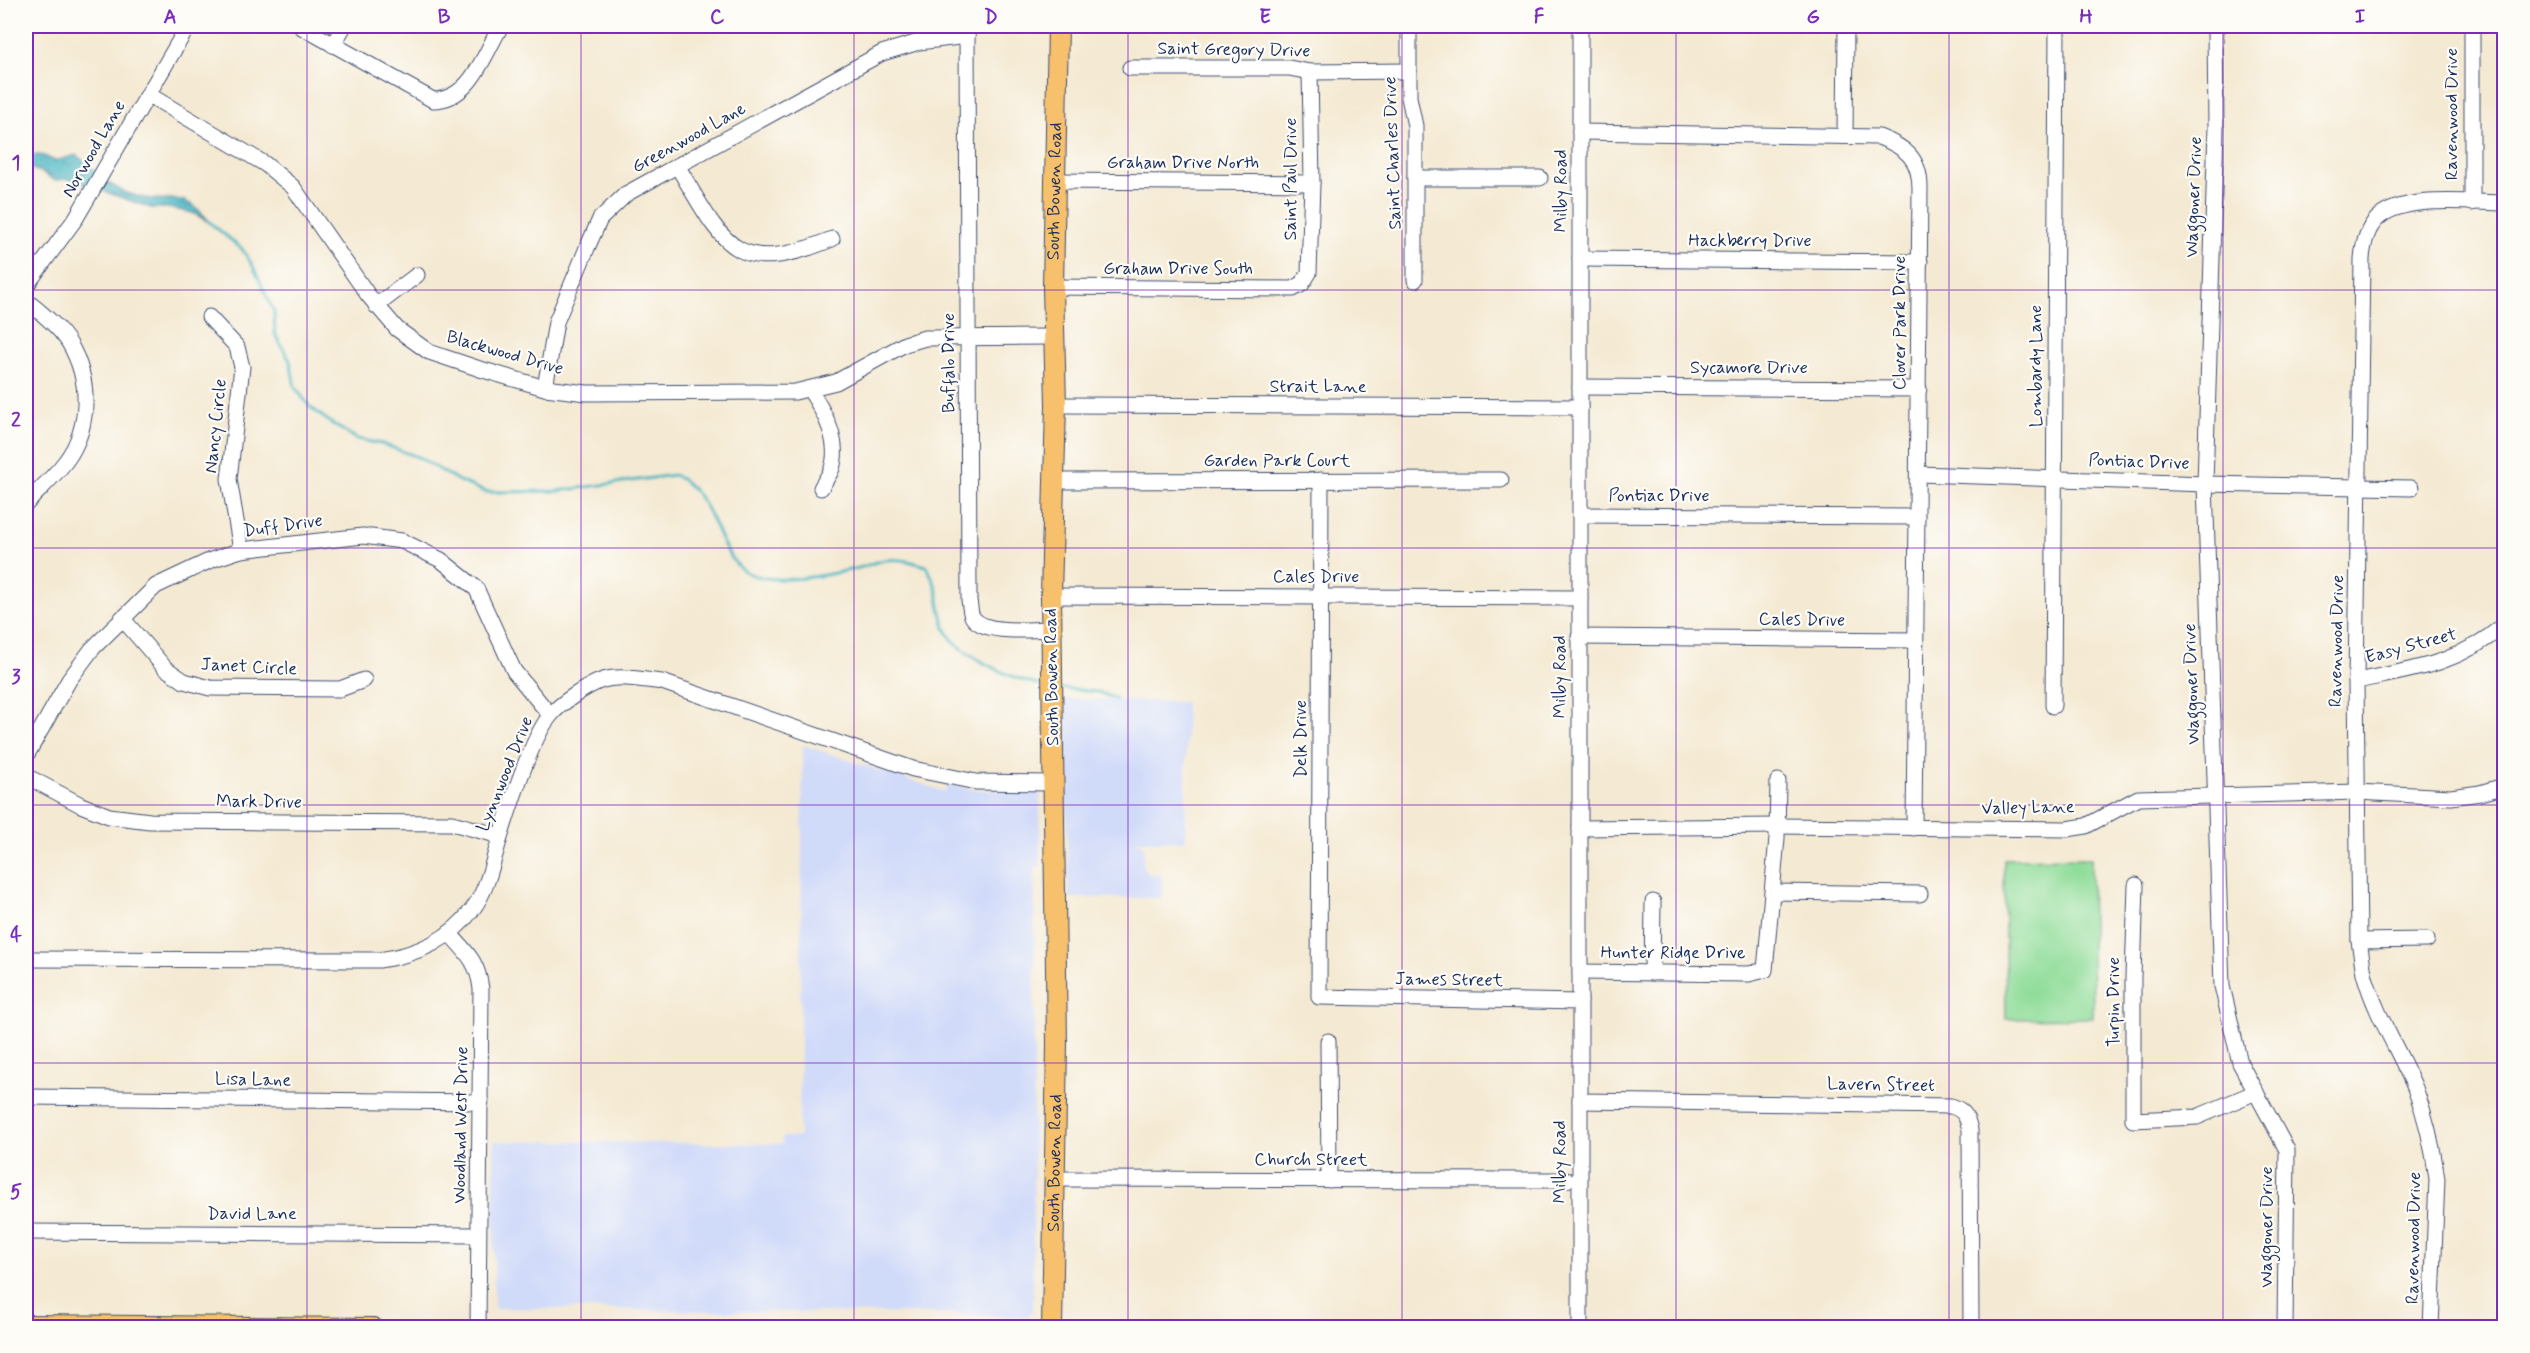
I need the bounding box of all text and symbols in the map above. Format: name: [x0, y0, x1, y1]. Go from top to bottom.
text: A: [163, 4, 177, 31]
text: B: [438, 4, 451, 31]
text: C: [710, 4, 725, 31]
text: D: [984, 4, 998, 31]
text: E: [1259, 4, 1271, 31]
text: F: [1534, 4, 1545, 31]
text: G: [1806, 4, 1820, 31]
text: H: [2079, 4, 2093, 31]
text: I: [2355, 4, 2365, 31]
street label: Saint Gregory Drive: [1157, 37, 1311, 64]
street label: Ravenwood Drive: [2440, 48, 2464, 180]
street label: Saint Charles Drive: [1378, 76, 1408, 230]
street label: Norwood Lane: [56, 96, 132, 202]
street label: Greenwood Lane: [628, 97, 750, 179]
street label: Saint Paul Drive: [1279, 118, 1303, 240]
street label: South Bowen Road: [1042, 122, 1068, 260]
street label: Waggoner Drive: [2180, 136, 2210, 258]
street label: Milby Road: [1549, 149, 1573, 233]
text: 1: [12, 150, 20, 177]
street label: Graham Drive North: [1107, 151, 1259, 175]
street label: Hackberry Drive: [1688, 229, 1812, 253]
street label: Clover Park Drive: [1888, 256, 1912, 390]
street label: Graham Drive South: [1103, 257, 1253, 281]
street label: Lombardy Lane: [2024, 305, 2048, 427]
street label: Buffalo Drive: [937, 313, 961, 413]
street label: Blackwood Drive: [444, 325, 566, 381]
street label: Sycamore Drive: [1690, 356, 1808, 380]
street label: Strait Lane: [1269, 375, 1367, 399]
street label: Nancy Circle: [199, 378, 233, 474]
text: 2: [11, 407, 21, 434]
street label: Pontiac Drive: [2088, 448, 2190, 476]
street label: Garden Park Court: [1204, 449, 1351, 473]
street label: Pontiac Drive: [1608, 484, 1710, 508]
street label: Duff Drive: [242, 509, 324, 543]
street label: Cales Drive: [1273, 565, 1359, 589]
street label: Ravenwood Drive: [2324, 575, 2350, 707]
street label: Cales Drive: [1758, 607, 1846, 633]
street label: South Bowen Road: [1039, 608, 1065, 746]
street label: Easy Street: [2363, 622, 2459, 670]
street label: Waggoner Drive: [2178, 623, 2208, 745]
street label: Milby Road: [1548, 635, 1572, 719]
street label: Janet Circle: [200, 652, 298, 682]
text: 3: [11, 664, 21, 691]
street label: Delk Drive: [1289, 700, 1313, 778]
street label: Lynnwood Drive: [471, 713, 539, 835]
street label: Mark Drive: [216, 789, 302, 815]
street label: Valley Lane: [1981, 795, 2075, 821]
text: 4: [10, 922, 22, 949]
street label: Hunter Ridge Drive: [1600, 941, 1746, 965]
street label: Turpin Drive: [2102, 957, 2126, 1047]
street label: James Street: [1395, 967, 1504, 993]
street label: Woodland West Drive: [448, 1046, 474, 1204]
street label: Lisa Lane: [215, 1067, 291, 1093]
street label: Lavern Street: [1827, 1072, 1935, 1098]
street label: South Bowen Road: [1042, 1094, 1068, 1232]
street label: Milby Road: [1548, 1120, 1572, 1204]
street label: Church Street: [1254, 1148, 1368, 1172]
street label: Waggoner Drive: [2255, 1166, 2281, 1288]
street label: Ravenwood Drive: [2401, 1172, 2427, 1304]
text: 5: [10, 1179, 22, 1206]
street label: David Lane: [207, 1202, 297, 1226]

